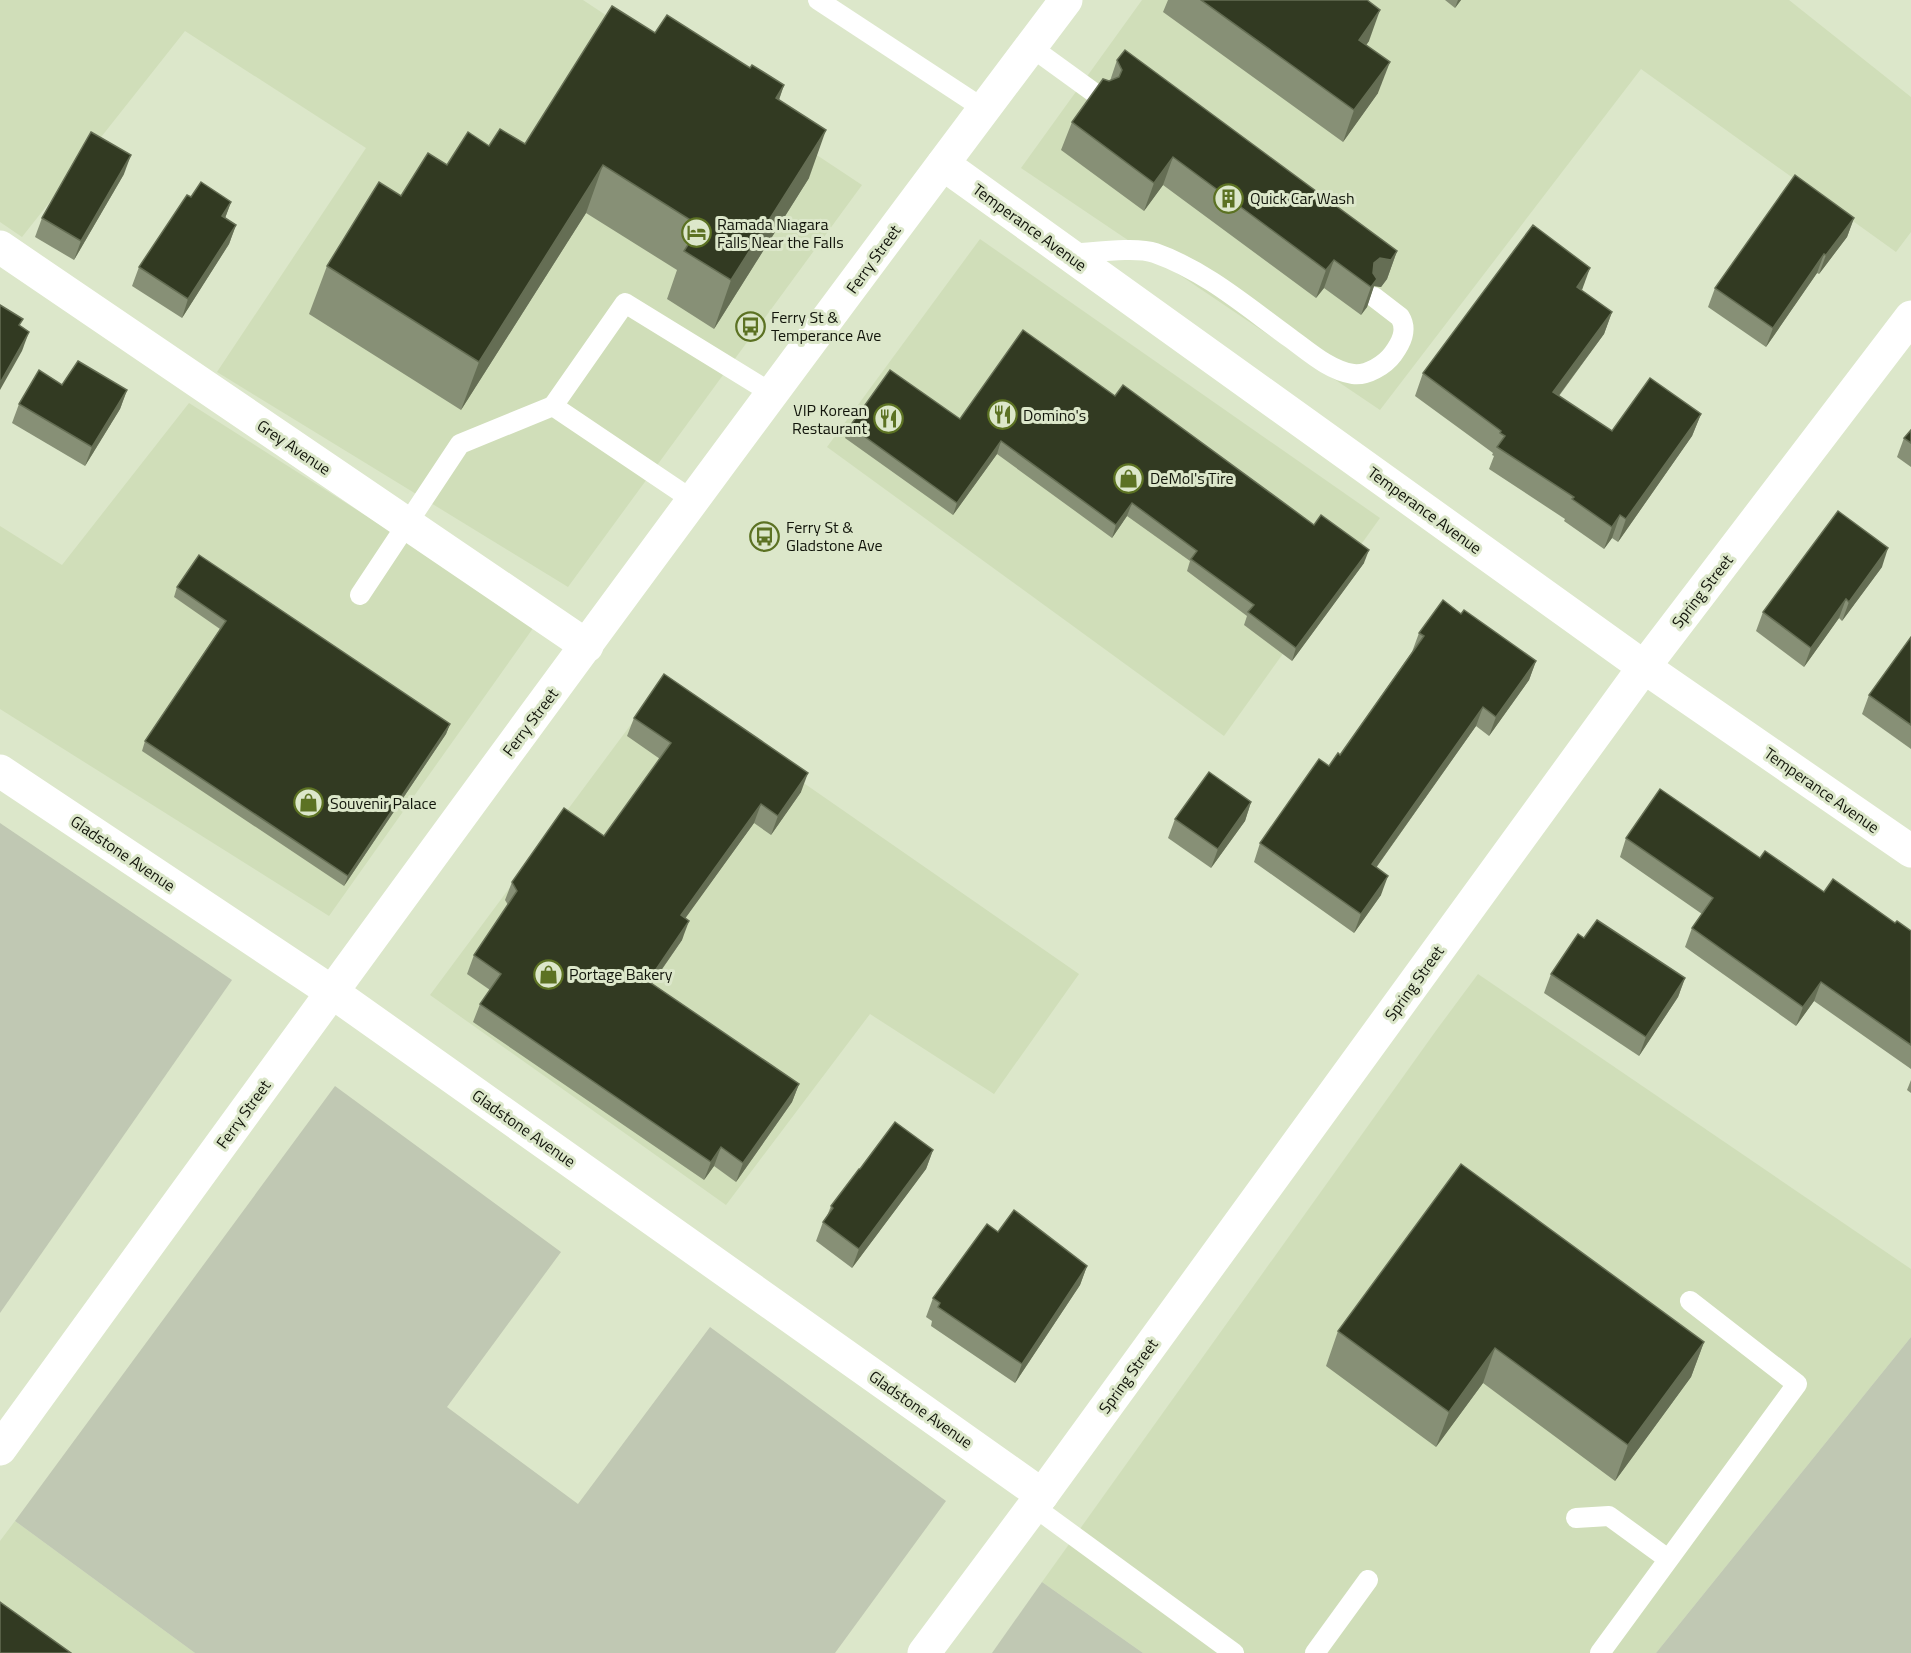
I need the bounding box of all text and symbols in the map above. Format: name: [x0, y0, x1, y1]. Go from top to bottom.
street label: Temperance Avenue: [968, 177, 1092, 277]
building icon: Quick Car Wash: [1213, 182, 1245, 214]
place label: Quick Car Wash: [1250, 186, 1354, 210]
place label: Ramada Niagara Falls Near the Falls: [717, 212, 844, 254]
hotel icon: Ramada Niagara Falls Near the Falls: [680, 217, 712, 249]
street label: Ferry Street: [840, 219, 906, 298]
place label: Ferry St & Temperance Ave: [771, 305, 881, 347]
bus stop icon: Ferry St & Temperance Ave: [734, 310, 766, 342]
place label: VIP Korean Restaurant: [792, 398, 867, 440]
restaurant icon: Domino's: [986, 399, 1018, 431]
restaurant icon: VIP Korean Restaurant: [872, 403, 904, 435]
place label: Domino's: [1023, 403, 1086, 427]
street label: Grey Avenue: [252, 413, 336, 481]
street label: Temperance Avenue: [1363, 460, 1487, 560]
shop icon: DeMol's Tire: [1113, 462, 1145, 494]
place label: DeMol's Tire: [1150, 466, 1234, 490]
place label: Ferry St & Gladstone Ave: [786, 515, 883, 557]
bus stop icon: Ferry St & Gladstone Ave: [749, 520, 781, 552]
street label: Spring Street: [1666, 549, 1739, 633]
street label: Ferry Street: [496, 683, 564, 761]
street label: Temperance Avenue: [1760, 741, 1884, 839]
shop icon: Souvenir Palace: [293, 787, 325, 819]
place label: Souvenir Palace: [330, 791, 437, 815]
street label: Gladstone Avenue: [66, 809, 180, 897]
street label: Spring Street: [1379, 940, 1450, 1026]
shop icon: Portage Bakery: [532, 958, 564, 990]
place label: Portage Bakery: [569, 962, 673, 986]
street label: Ferry Street: [210, 1074, 276, 1153]
street label: Gladstone Avenue: [467, 1083, 581, 1173]
street label: Spring Street: [1093, 1333, 1164, 1419]
street label: Gladstone Avenue: [864, 1364, 978, 1454]

